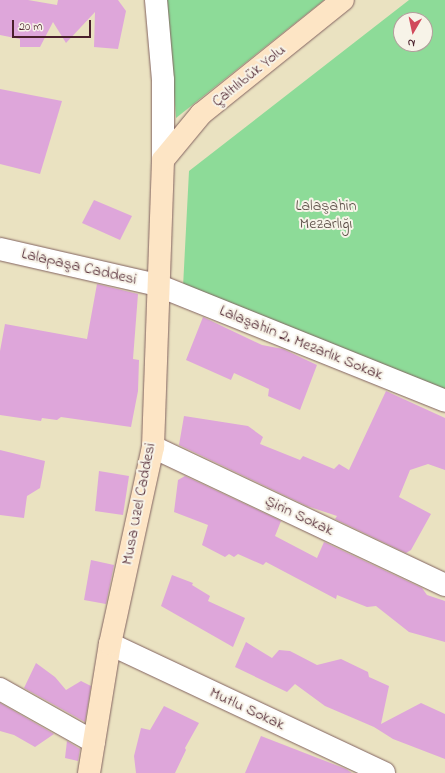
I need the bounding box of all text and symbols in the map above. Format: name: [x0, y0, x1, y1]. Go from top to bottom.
scale bar: [14, 12, 93, 38]
north arrow: [393, 12, 433, 52]
text: 20 m: [19, 18, 42, 36]
text: N: [406, 34, 416, 51]
street label: Çaltılıbük Yolu: [208, 41, 290, 111]
park label: Lalaşahin Mezarlığı: [295, 196, 357, 234]
street label: Lalapaşa Caddesi: [20, 244, 138, 290]
street label: Lalaşahin 2. Mezarlık Sokak: [216, 301, 386, 385]
street label: Musa Uzel Caddesi: [118, 441, 160, 567]
street label: Şirin Sokak: [262, 492, 336, 540]
street label: Mutlu Sokak: [206, 683, 288, 735]

